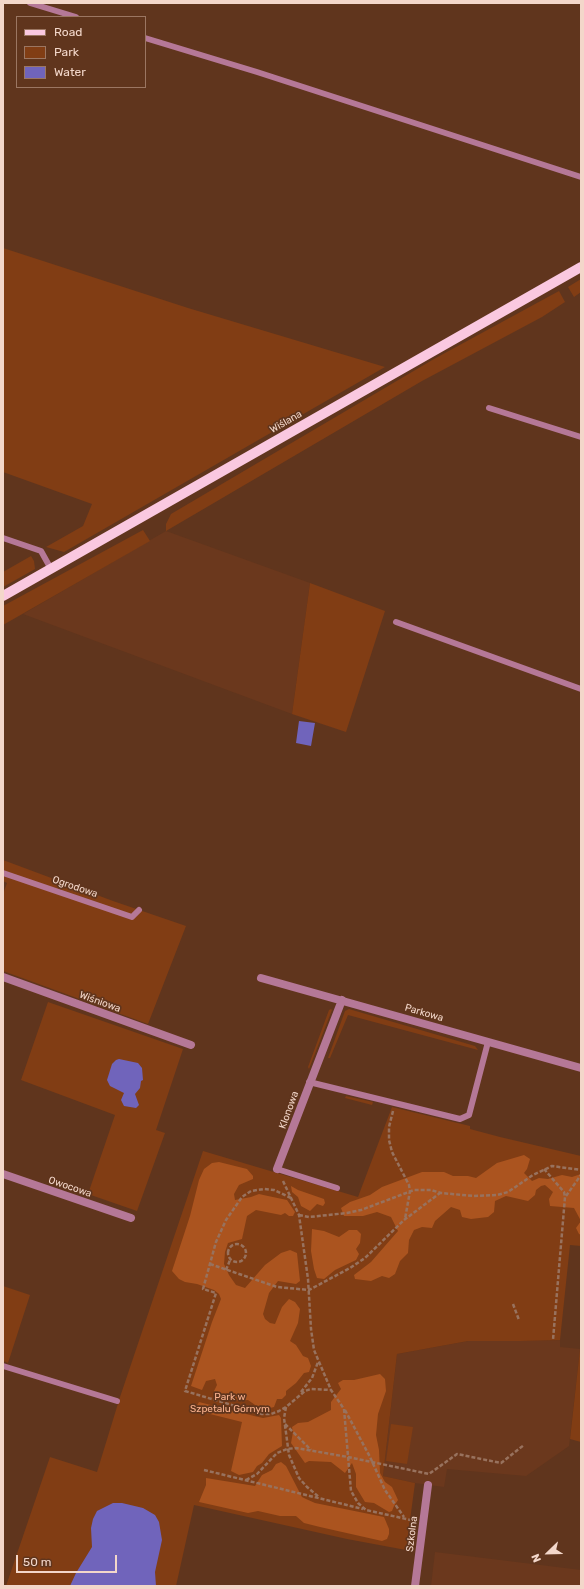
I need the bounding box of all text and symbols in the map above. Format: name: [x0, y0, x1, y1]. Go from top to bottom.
legend: [16, 16, 146, 88]
text: Road: [54, 25, 82, 39]
text: Park: [54, 45, 79, 59]
text: Water: [54, 65, 86, 79]
street label: Wiślana: [268, 408, 304, 436]
street label: Ogrodowa: [51, 874, 99, 900]
street label: Wiśniowa: [78, 989, 122, 1015]
street label: Parkowa: [403, 1002, 445, 1024]
street label: Klonowa: [277, 1090, 301, 1130]
street label: Owocowa: [47, 1174, 93, 1200]
park label: Park w Szpetalu Górnym: [190, 1391, 270, 1414]
street label: Szkolna: [404, 1515, 420, 1553]
north arrow: [528, 1533, 568, 1573]
scale bar: [18, 1547, 119, 1573]
text: N: [529, 1552, 544, 1564]
text: 50 m: [23, 1555, 51, 1569]

